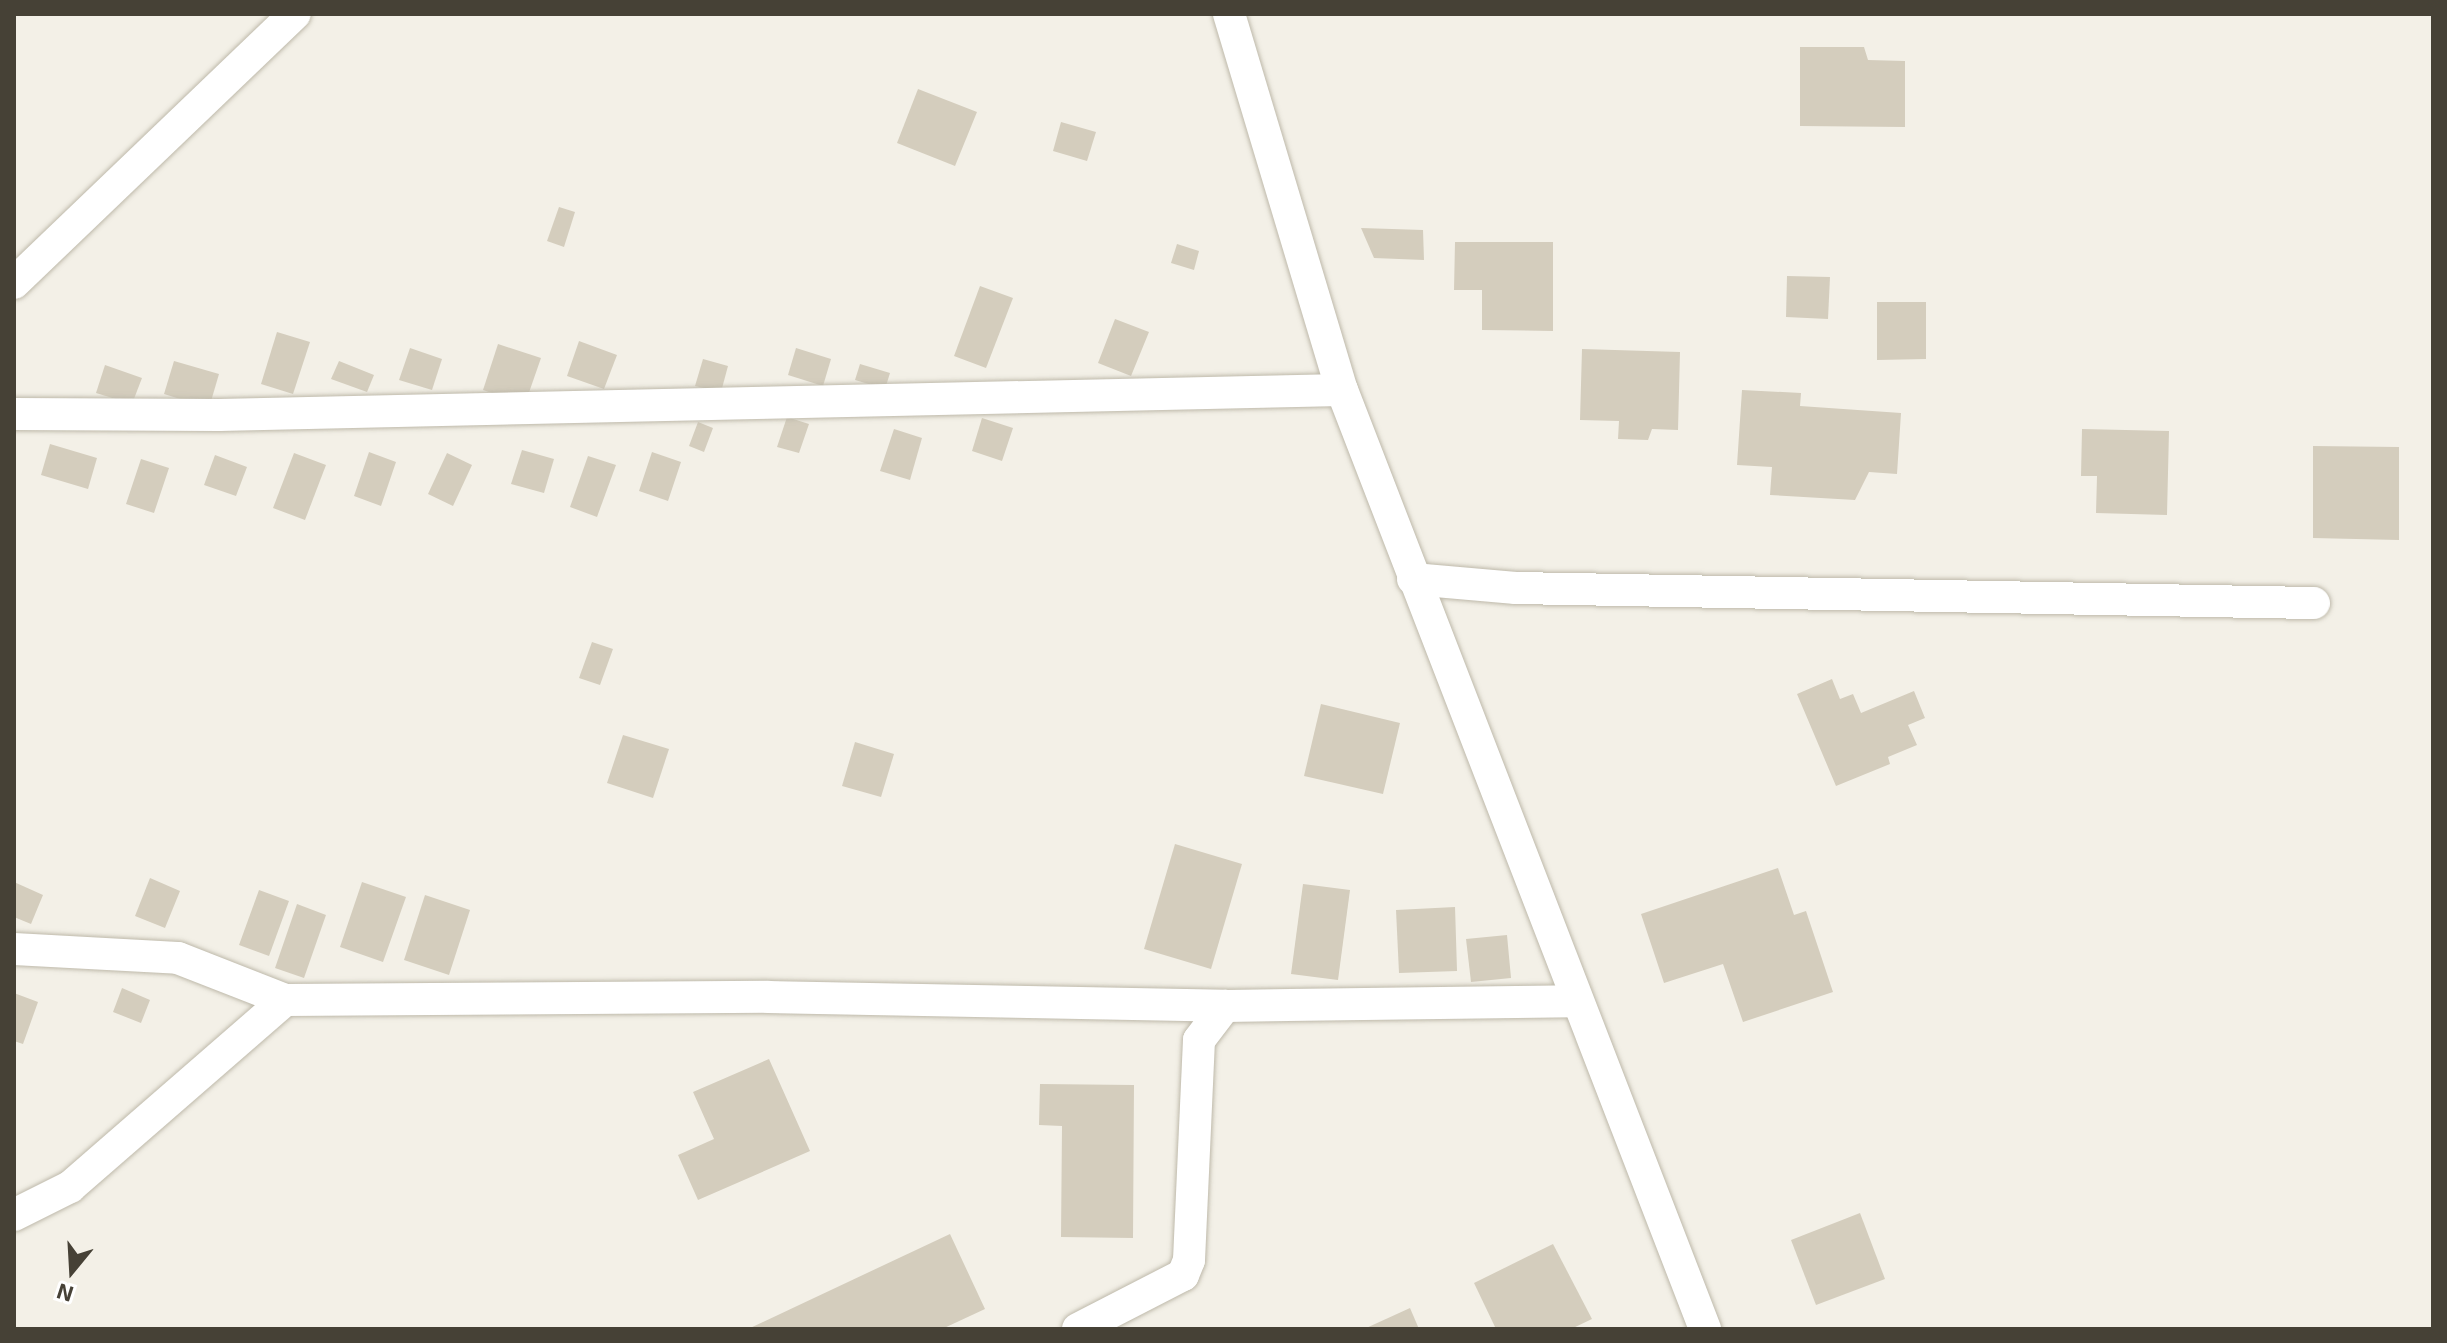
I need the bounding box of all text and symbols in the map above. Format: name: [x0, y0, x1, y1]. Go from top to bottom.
north arrow: [32, 1231, 112, 1311]
text: N: [53, 1279, 76, 1309]

